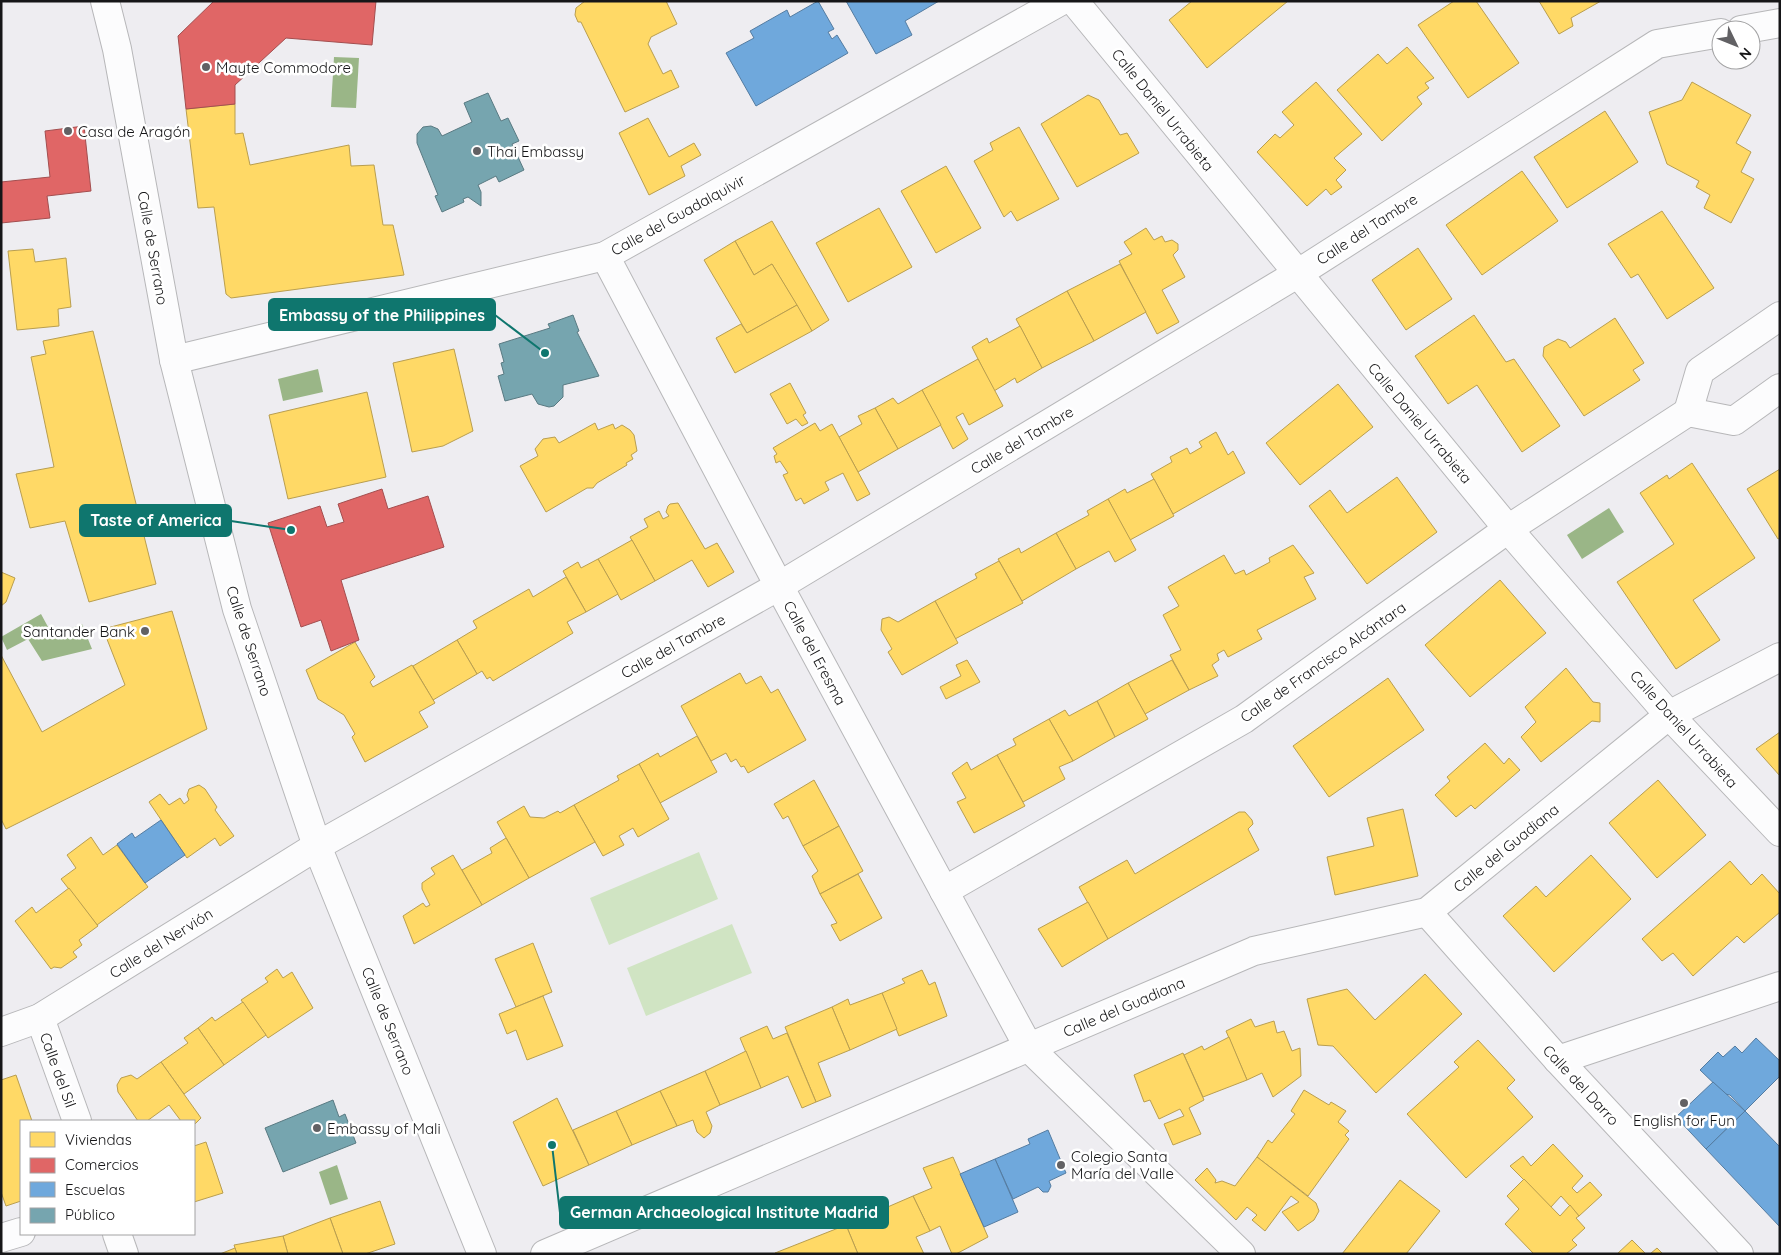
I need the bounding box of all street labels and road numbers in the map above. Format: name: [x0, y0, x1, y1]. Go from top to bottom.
street label: Calle Daniel Urrabieta: [1108, 45, 1218, 175]
street label: Calle del Guadalquivir: [608, 170, 749, 260]
street label: Calle del Tambre: [1313, 189, 1421, 269]
street label: Calle de Serrano: [134, 190, 172, 306]
street label: Calle Daniel Urrabieta: [1364, 359, 1476, 487]
street label: Calle del Tambre: [967, 402, 1077, 478]
street label: Calle de Serrano: [222, 583, 276, 699]
street label: Calle de Francisco Alcántara: [1236, 597, 1410, 727]
street label: Calle del Eresma: [779, 598, 851, 708]
street label: Calle del Tambre: [617, 609, 729, 683]
street label: Calle Daniel Urrabieta: [1626, 666, 1742, 792]
street label: Calle del Guadiana: [1449, 800, 1563, 896]
street label: Calle del Nervión: [106, 904, 216, 982]
street label: Calle de Serrano: [358, 964, 418, 1078]
street label: Calle del Guadiana: [1060, 973, 1188, 1041]
street label: Calle del Sil: [36, 1030, 80, 1110]
street label: Calle del Darro: [1539, 1041, 1623, 1129]

